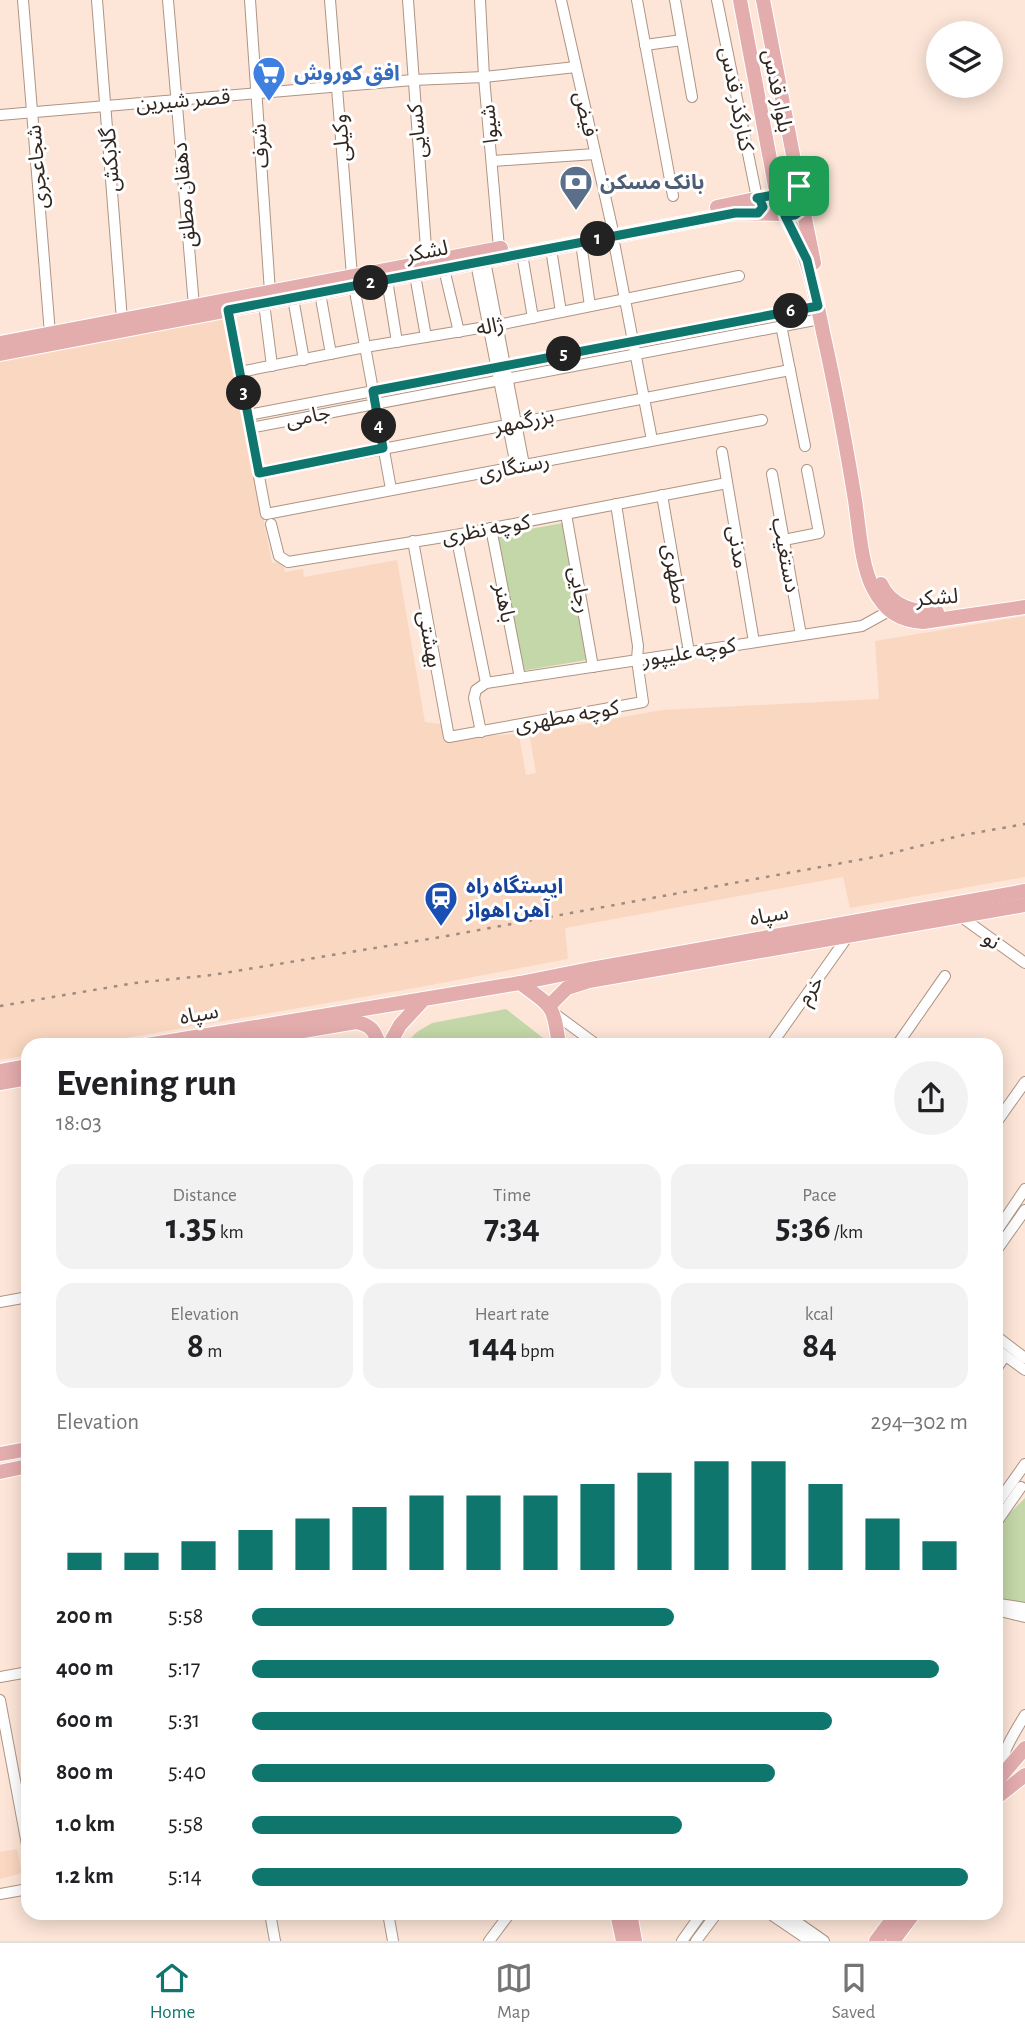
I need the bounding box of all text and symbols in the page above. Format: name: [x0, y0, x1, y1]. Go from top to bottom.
map controls: [926, 21, 1003, 98]
button: layers: [926, 21, 1003, 98]
street label: کنارگذر قدس: [715, 45, 758, 154]
street label: بلوار قدس: [758, 48, 796, 135]
supermarket icon: افق کوروش: [250, 54, 288, 103]
place label: افق کوروش: [294, 62, 400, 86]
street label: قصر شیرین: [135, 86, 231, 116]
street label: فیض: [569, 90, 601, 139]
street label: کسایی: [405, 103, 431, 159]
street label: شیوا: [477, 103, 503, 145]
street label: وکیلی: [329, 113, 355, 163]
street label: شرف: [248, 123, 274, 169]
street label: شجاعجری: [23, 124, 53, 210]
street label: گلابکش: [97, 127, 124, 193]
street label: دهقان مطلق: [169, 141, 202, 248]
pin: [769, 156, 829, 216]
bank icon: بانک مسکن: [557, 163, 595, 212]
icon: arrive: [780, 167, 818, 205]
place label: بانک مسکن: [600, 172, 704, 194]
pin: 1: [580, 222, 616, 256]
text: 1: [594, 229, 601, 248]
street label: لشکر: [403, 237, 450, 267]
pin: 2: [354, 266, 388, 300]
text: 2: [366, 273, 375, 292]
pin: 6: [774, 294, 808, 328]
text: 6: [786, 301, 795, 320]
street label: ژاله: [475, 314, 506, 340]
pin: 5: [546, 336, 582, 372]
text: 5: [559, 344, 568, 363]
pin: 3: [226, 376, 262, 410]
text: 3: [239, 383, 248, 402]
street label: جامی: [284, 402, 332, 432]
street label: بزرگمهر: [491, 404, 556, 439]
pin: 4: [362, 408, 396, 444]
text: 4: [374, 416, 383, 435]
street label: رستگاری: [477, 449, 552, 486]
street label: کوچه نظری: [440, 511, 533, 550]
street label: دستغیب: [767, 516, 803, 595]
street label: مدنی: [723, 524, 751, 570]
street label: مطهری: [658, 542, 690, 606]
street label: رجایی: [564, 565, 594, 615]
street label: باهنر: [489, 581, 519, 625]
street label: لشکر: [914, 586, 959, 611]
street label: بهشتی: [413, 609, 445, 669]
street label: کوچه علیپور: [640, 635, 738, 673]
street label: کوچه مطهری: [513, 697, 622, 738]
place label: ایستگاه راه آهن اهواز: [465, 874, 563, 922]
station icon: ایستگاه راه آهن اهواز: [422, 879, 460, 928]
street label: سپاه: [748, 902, 790, 931]
street label: نو: [979, 927, 1004, 954]
street label: خرم: [793, 972, 832, 1011]
street label: سپاه: [178, 1001, 220, 1030]
button: share: [894, 1061, 968, 1135]
text: Evening run: [56, 1065, 237, 1103]
text: 18:03: [56, 1112, 102, 1135]
text: Distance: [172, 1186, 237, 1205]
text: Time: [493, 1186, 531, 1205]
text: Pace: [802, 1186, 836, 1205]
text: 1.35: [166, 1210, 217, 1245]
text: 7:34: [484, 1210, 540, 1245]
text: 5:36: [776, 1210, 831, 1245]
text: km: [217, 1223, 244, 1242]
text: /km: [831, 1223, 863, 1242]
text: Elevation: [170, 1305, 239, 1324]
text: Heart rate: [475, 1305, 549, 1324]
text: kcal: [805, 1305, 834, 1324]
text: 8: [187, 1329, 204, 1364]
text: 144: [469, 1329, 517, 1364]
text: 84: [802, 1329, 837, 1364]
text: m: [204, 1342, 222, 1361]
text: bpm: [517, 1342, 555, 1361]
text: Elevation: [56, 1411, 139, 1434]
text: 294–302 m: [870, 1411, 968, 1434]
text: 200 m: [56, 1605, 113, 1628]
text: 5:58: [168, 1605, 203, 1628]
text: 400 m: [56, 1657, 114, 1680]
text: 5:17: [168, 1657, 200, 1680]
text: 600 m: [56, 1709, 113, 1732]
text: 5:31: [168, 1709, 200, 1732]
text: 800 m: [56, 1761, 113, 1784]
text: 5:40: [168, 1761, 206, 1784]
text: 1.0 km: [56, 1813, 115, 1836]
text: 5:58: [168, 1813, 203, 1836]
text: 1.2 km: [56, 1865, 114, 1888]
text: 5:14: [168, 1865, 202, 1888]
tab: Home: [150, 1959, 195, 2024]
tab: Map: [495, 1959, 533, 2024]
tab: Saved: [832, 1959, 875, 2024]

